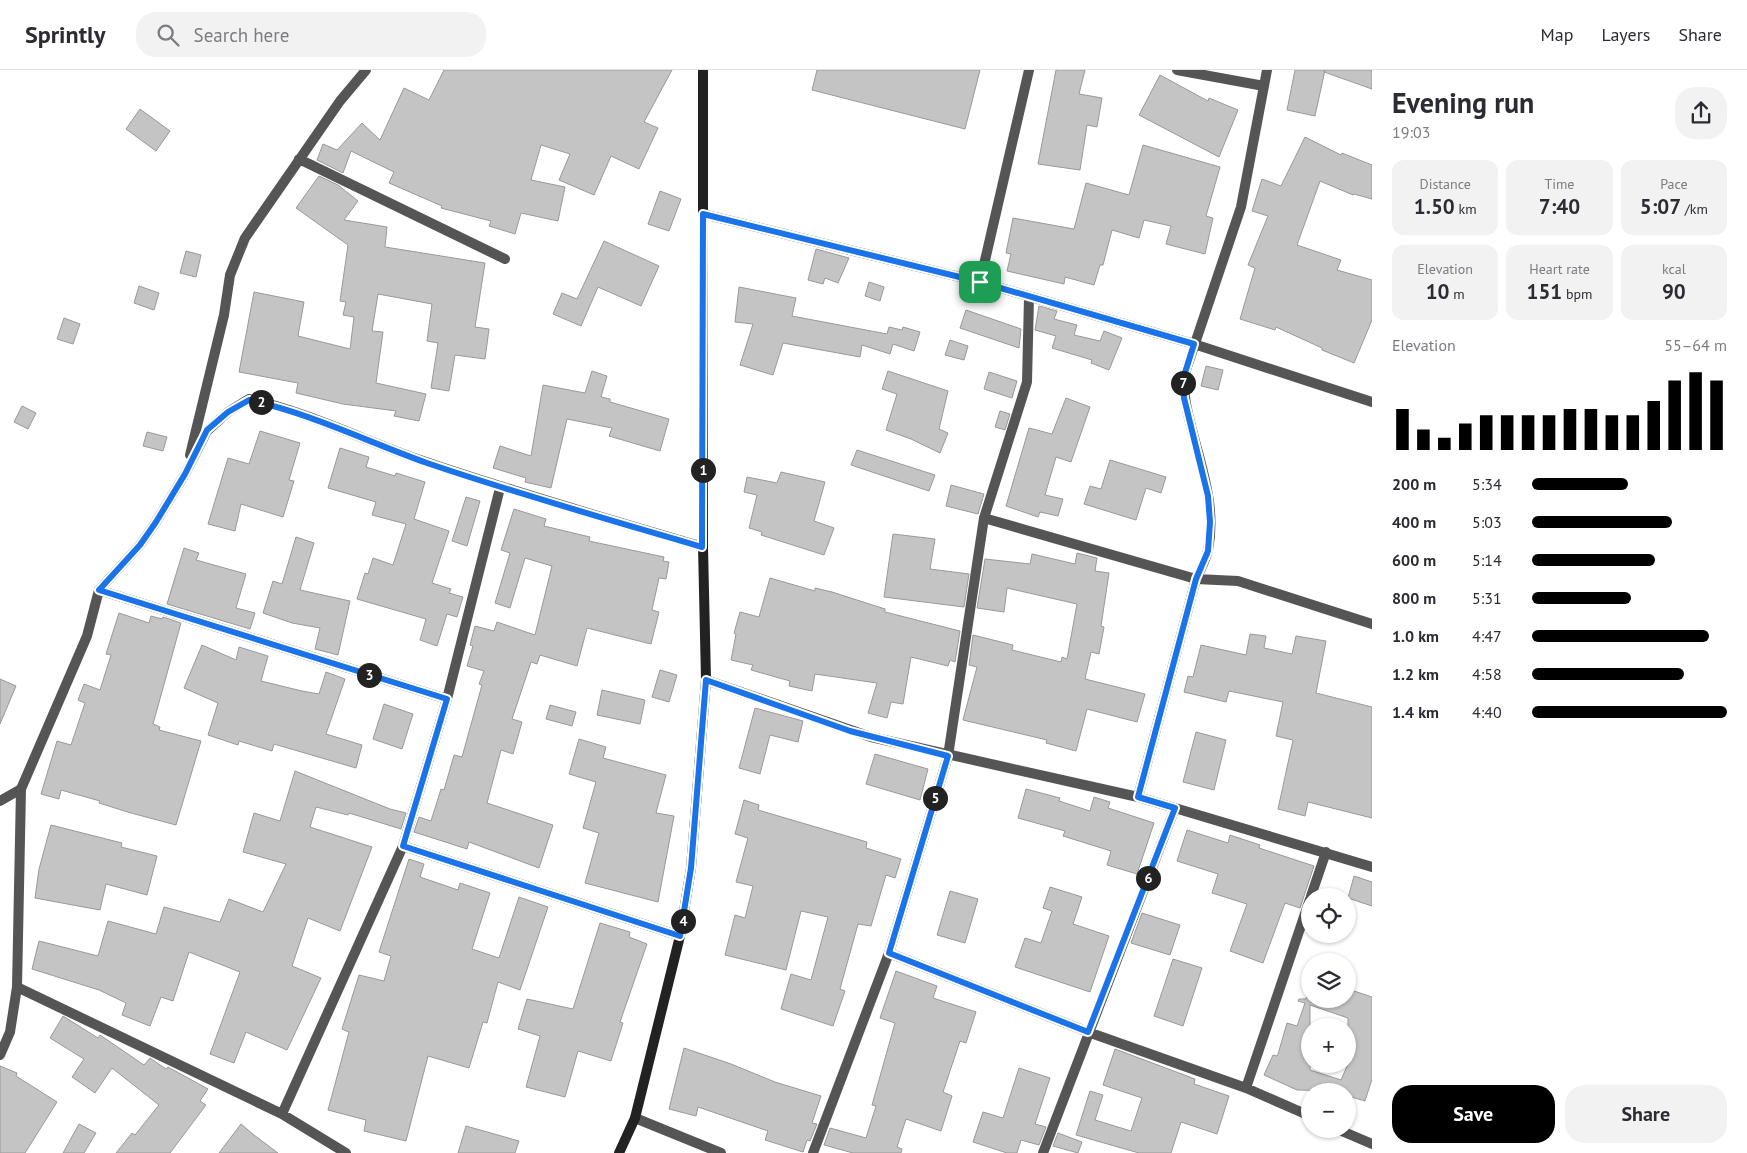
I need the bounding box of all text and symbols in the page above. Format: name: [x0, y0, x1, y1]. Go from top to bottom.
search box: [136, 12, 486, 57]
text: Sprintly: [25, 19, 106, 50]
icon: search: [154, 21, 182, 49]
text: Search here: [194, 23, 289, 47]
text: Map: [1541, 23, 1573, 46]
text: Layers: [1601, 23, 1650, 46]
text: Share: [1678, 23, 1722, 46]
text: Evening run: [1392, 84, 1534, 121]
button: share: [1675, 87, 1727, 139]
text: 19:03: [1392, 122, 1430, 142]
text: Distance: [1420, 175, 1471, 193]
text: Time: [1544, 175, 1575, 193]
text: Pace: [1660, 175, 1688, 193]
text: 1.50: [1414, 193, 1455, 220]
text: 7:40: [1539, 193, 1580, 220]
text: 5:07: [1640, 193, 1681, 220]
text: km: [1455, 200, 1477, 218]
text: /km: [1681, 200, 1708, 218]
text: Elevation: [1417, 260, 1473, 278]
text: Heart rate: [1529, 260, 1590, 278]
text: kcal: [1662, 260, 1686, 278]
pin: [959, 261, 1001, 303]
icon: arrive: [966, 268, 994, 296]
text: 10: [1426, 278, 1450, 305]
text: 151: [1527, 278, 1562, 305]
text: 90: [1662, 278, 1686, 305]
text: m: [1450, 285, 1465, 303]
text: bpm: [1562, 285, 1592, 303]
text: Elevation: [1392, 335, 1456, 355]
text: 55–64 m: [1664, 335, 1727, 355]
pin: 7: [1170, 370, 1196, 396]
text: 7: [1180, 374, 1187, 392]
pin: 2: [248, 390, 274, 414]
text: 2: [258, 393, 265, 411]
pin: 1: [690, 458, 716, 482]
text: 1: [700, 461, 707, 479]
text: 200 m: [1392, 474, 1436, 494]
text: 5:34: [1472, 474, 1502, 494]
text: 400 m: [1392, 512, 1436, 532]
text: 5:03: [1472, 512, 1502, 532]
text: 600 m: [1392, 550, 1436, 570]
text: 5:14: [1472, 550, 1502, 570]
text: 800 m: [1392, 588, 1436, 608]
text: 5:31: [1472, 588, 1502, 608]
text: 1.0 km: [1392, 626, 1439, 646]
text: 4:47: [1472, 626, 1502, 646]
pin: 3: [356, 662, 382, 688]
text: 1.2 km: [1392, 664, 1439, 684]
text: 4:58: [1472, 664, 1502, 684]
text: 3: [366, 666, 373, 684]
text: 1.4 km: [1392, 702, 1439, 722]
text: 4:40: [1472, 702, 1502, 722]
pin: 5: [922, 786, 948, 810]
text: 5: [932, 789, 939, 807]
pin: 6: [1136, 866, 1160, 890]
text: 6: [1145, 869, 1152, 887]
map controls: [1301, 888, 1356, 1138]
button: locate: [1301, 888, 1356, 943]
pin: 4: [670, 908, 696, 934]
text: 4: [680, 912, 687, 930]
button: layers: [1301, 953, 1356, 1008]
button: +: [1301, 1018, 1356, 1073]
button: −: [1301, 1083, 1356, 1138]
button: Save: [1392, 1085, 1555, 1143]
button: Share: [1565, 1085, 1727, 1143]

